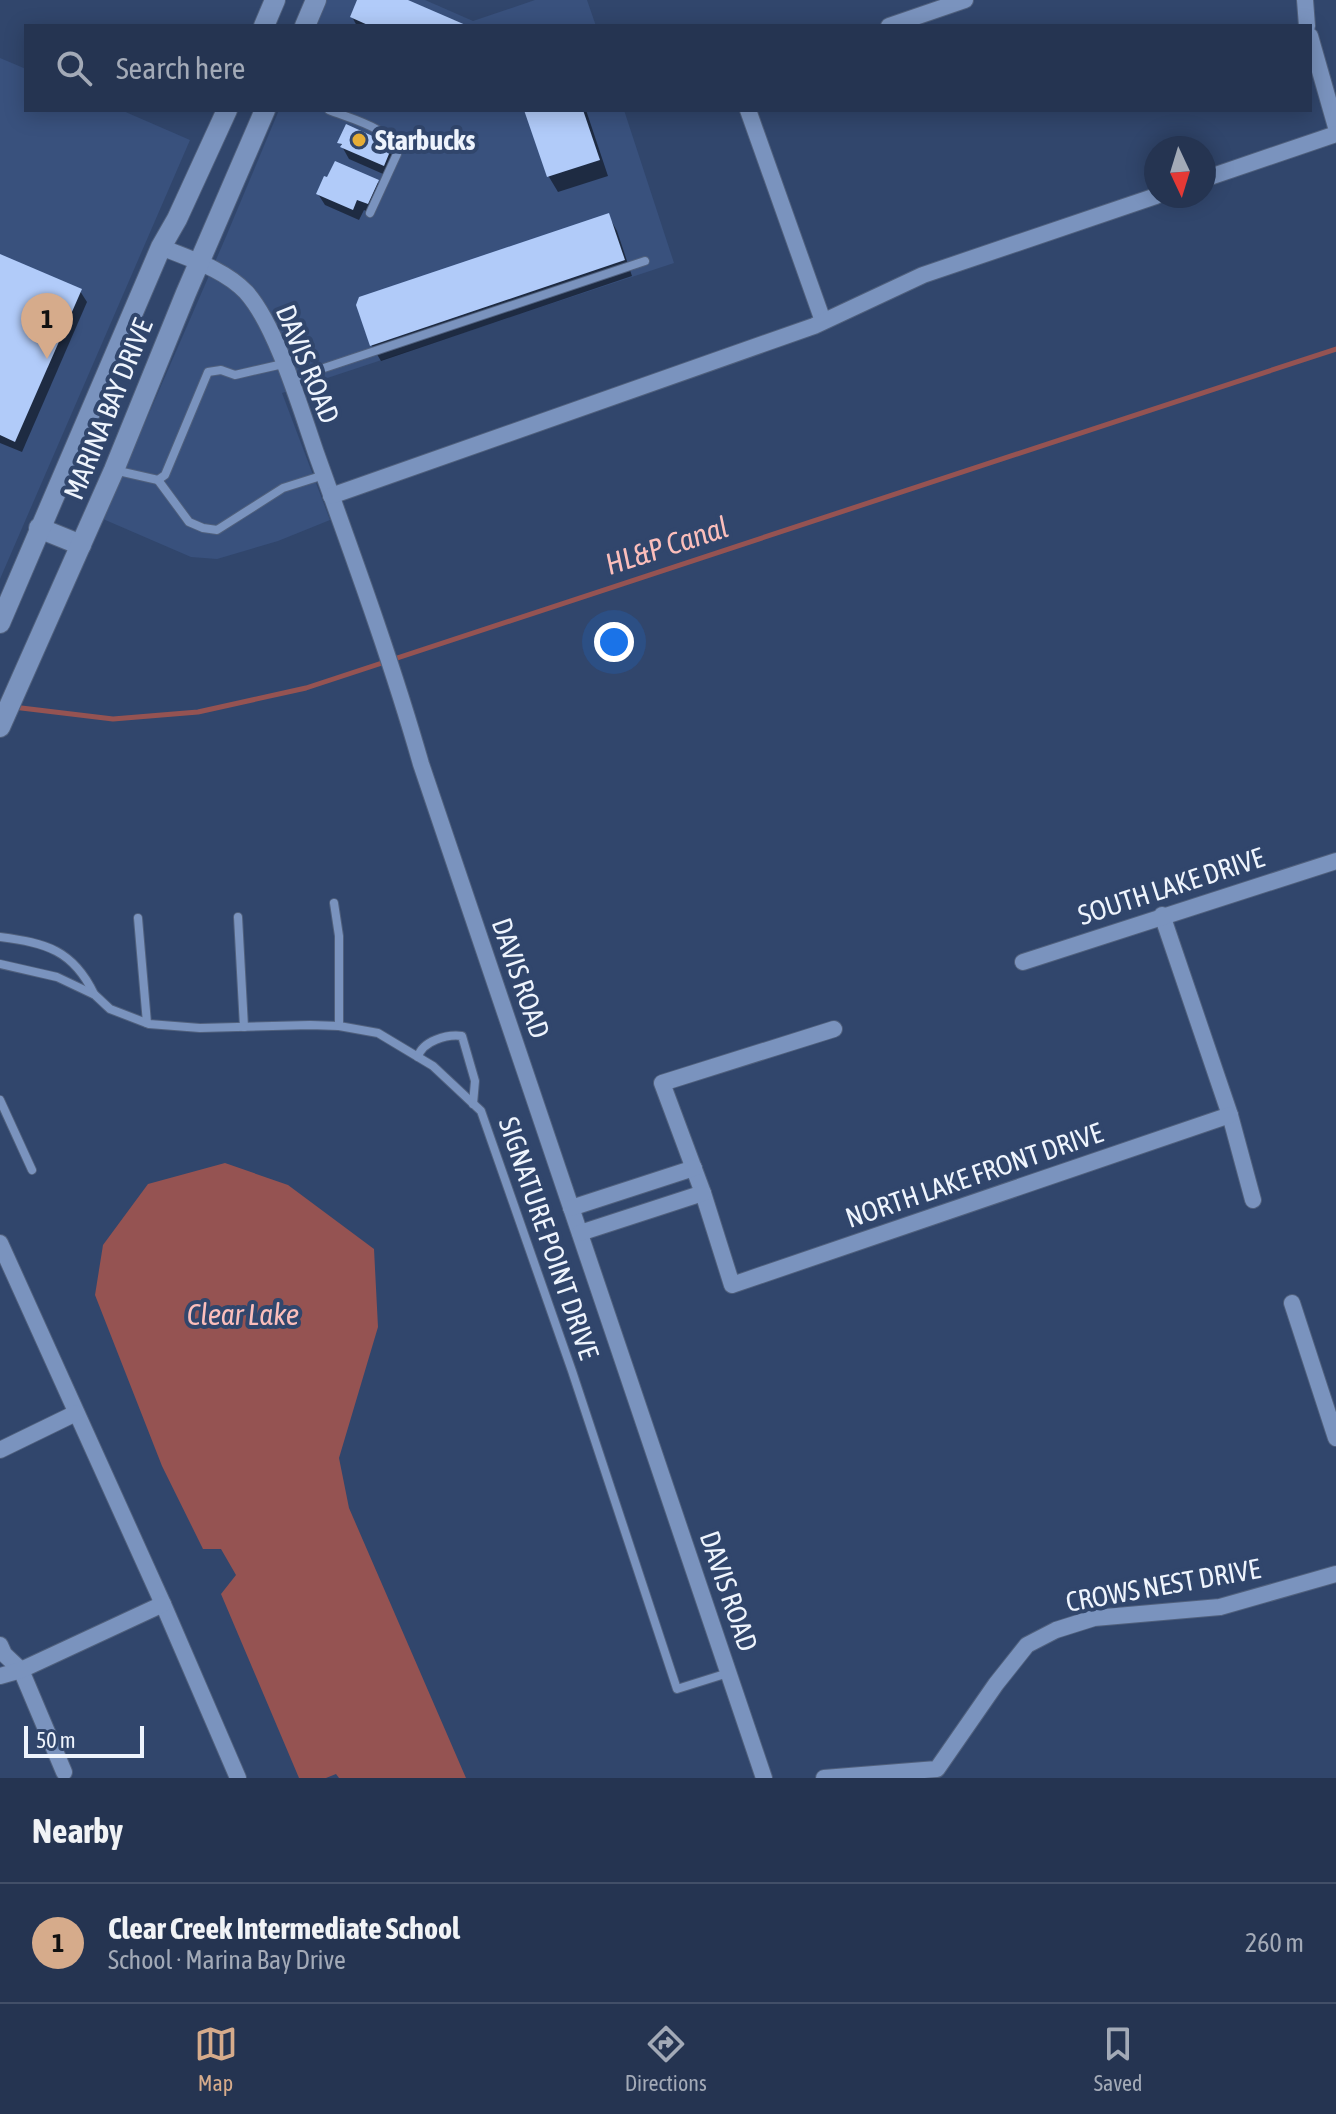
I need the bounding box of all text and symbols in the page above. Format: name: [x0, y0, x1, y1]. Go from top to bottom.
search box: [24, 24, 1312, 112]
icon: search: [52, 46, 96, 90]
text: Search here: [116, 51, 245, 85]
place label: Starbucks: [375, 124, 476, 156]
marker: Starbucks: [350, 131, 368, 149]
north arrow: [1144, 136, 1216, 208]
pin: 1: [21, 293, 73, 359]
street label: DAVIS ROAD: [270, 300, 346, 428]
street label: MARINA BAY DRIVE: [57, 314, 159, 504]
water label: HL&P Canal: [601, 509, 733, 581]
your location: [594, 622, 634, 662]
street label: SOUTH LAKE DRIVE: [1074, 841, 1268, 931]
street label: DAVIS ROAD: [486, 914, 556, 1042]
street label: SIGNATURE POINT DRIVE: [493, 1113, 605, 1363]
street label: NORTH LAKE FRONT DRIVE: [841, 1116, 1107, 1234]
water label: Clear Lake: [187, 1297, 299, 1331]
street label: DAVIS ROAD: [694, 1527, 764, 1655]
street label: CROWS NEST DRIVE: [1063, 1552, 1263, 1618]
scale bar: [24, 1722, 144, 1758]
text: 50 m: [36, 1727, 76, 1753]
text: Nearby: [32, 1811, 123, 1850]
text: Clear Creek Intermediate School: [108, 1911, 460, 1945]
text: 1: [52, 1928, 64, 1958]
text: 260 m: [1245, 1928, 1304, 1958]
text: School · Marina Bay Drive: [108, 1945, 346, 1975]
tab: Map: [194, 2022, 238, 2096]
tab: Directions: [625, 2022, 707, 2096]
tab: Saved: [1094, 2022, 1142, 2096]

